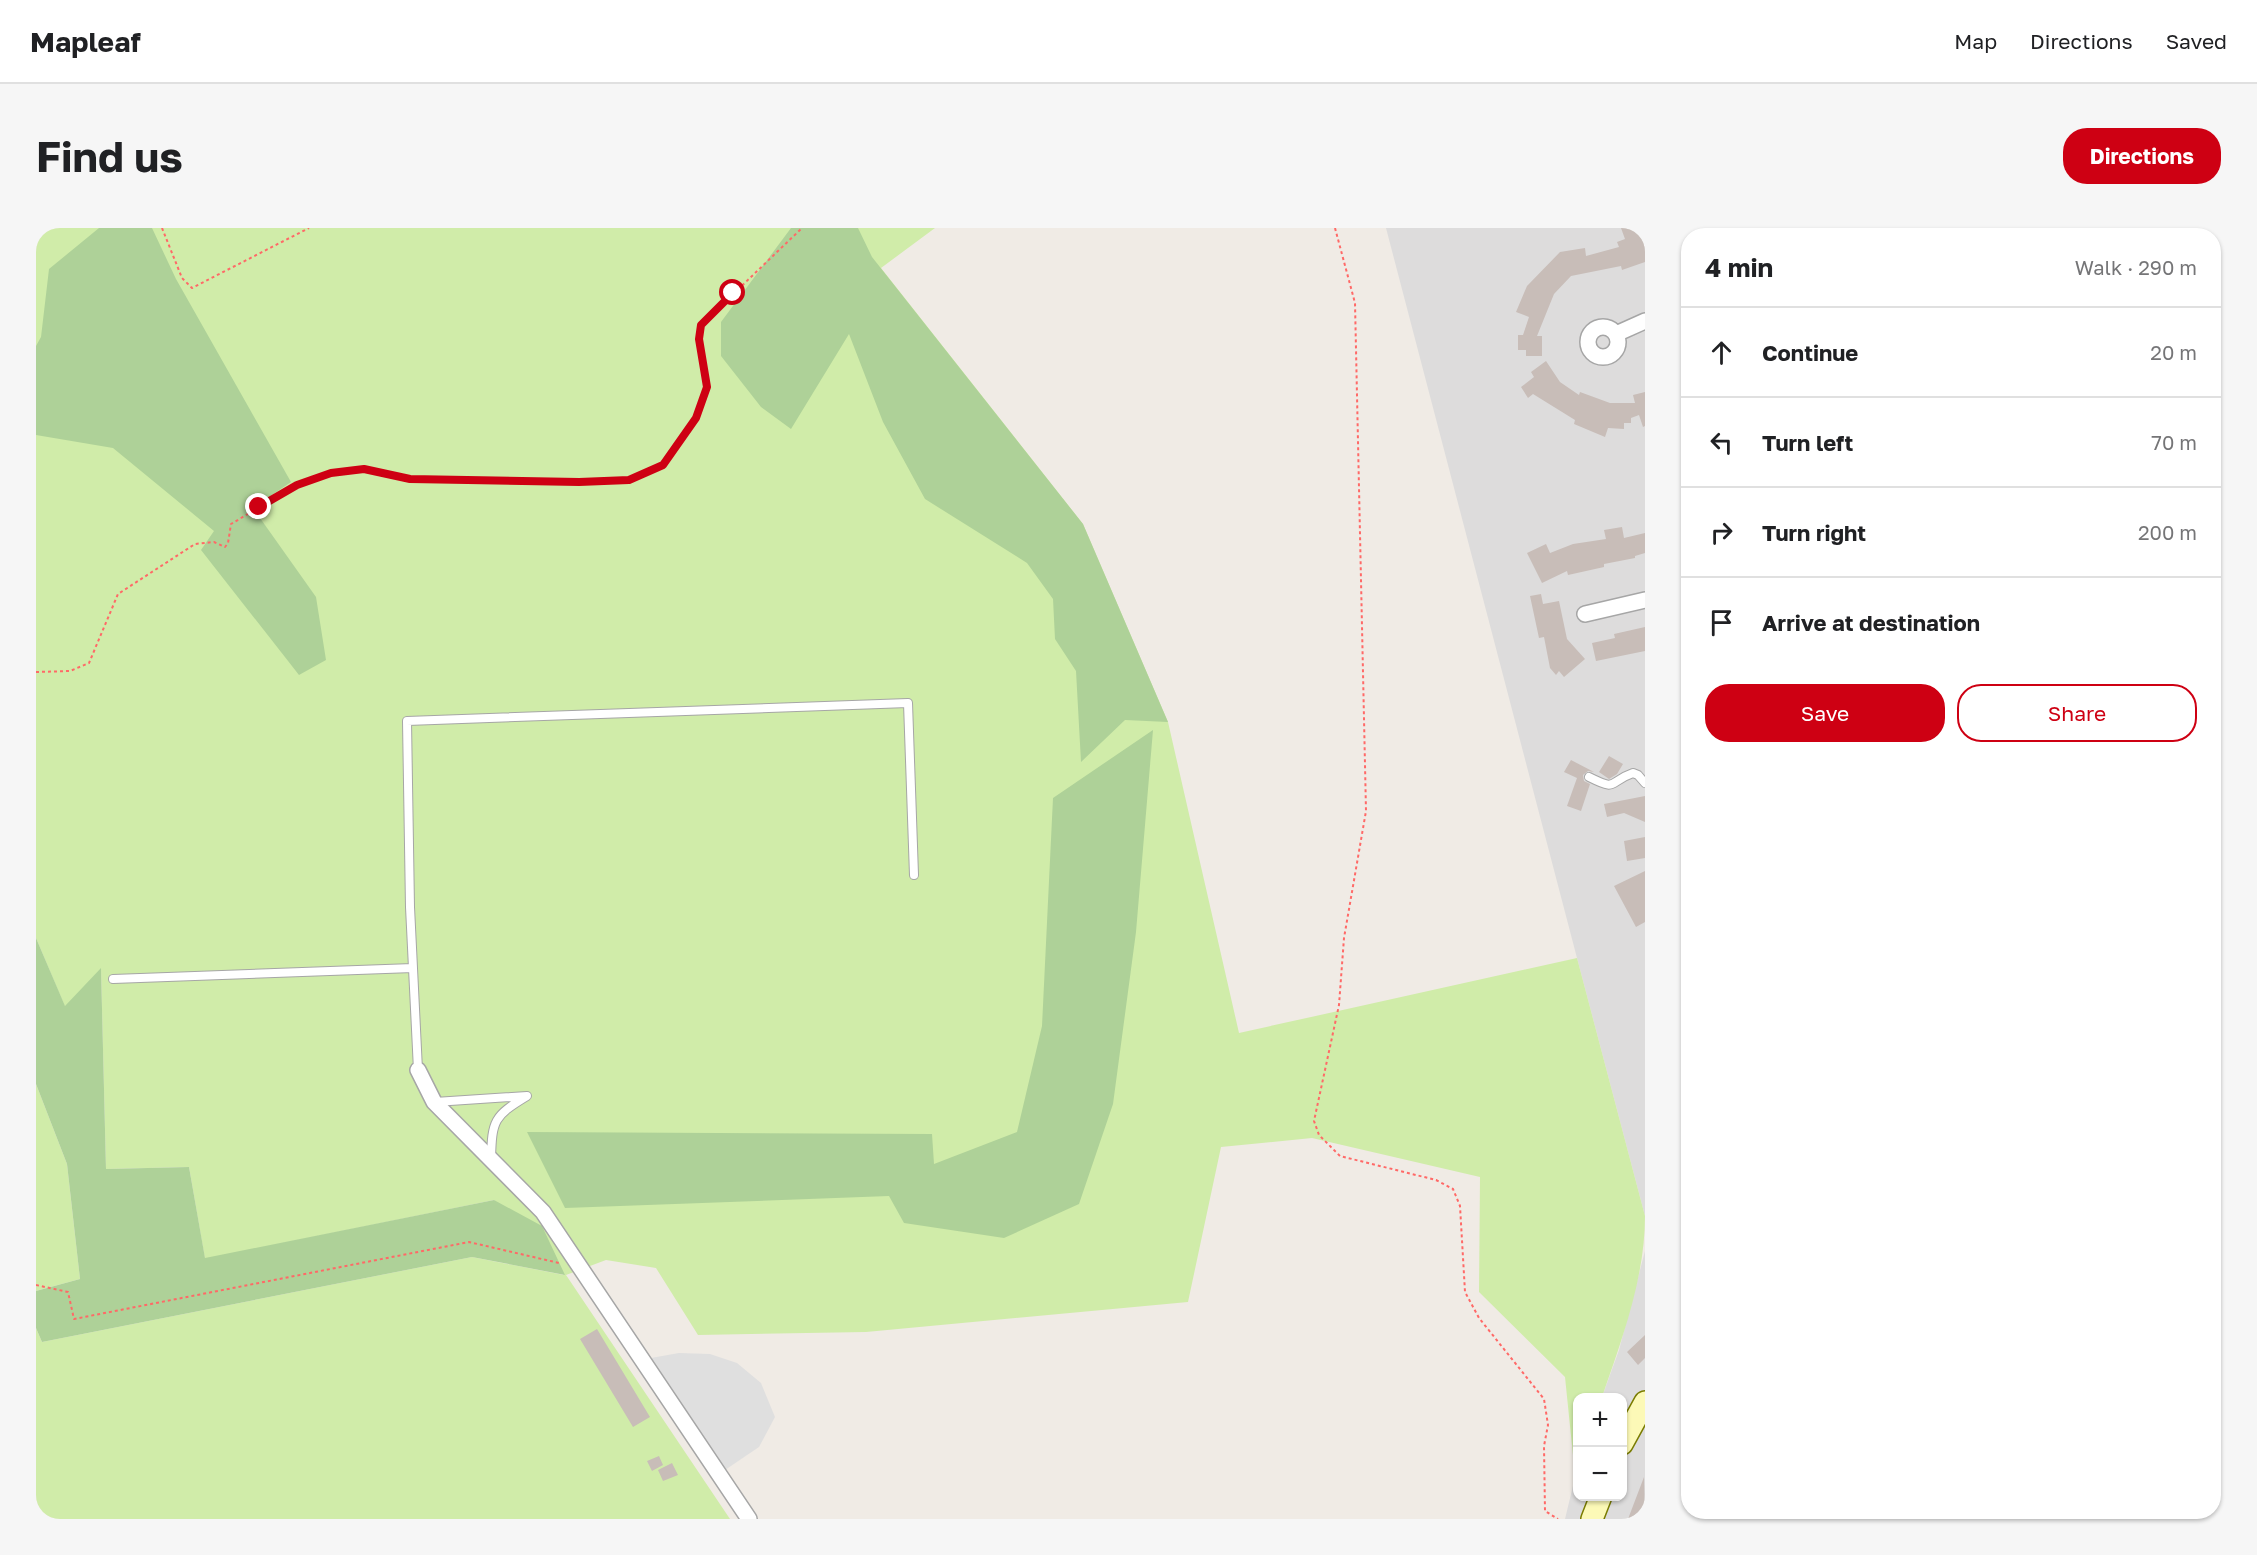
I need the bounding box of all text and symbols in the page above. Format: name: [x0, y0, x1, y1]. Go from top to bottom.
text: Mapleaf: [30, 25, 141, 58]
text: Map: [1954, 28, 1997, 54]
text: Directions: [2030, 28, 2133, 54]
text: Saved: [2166, 28, 2227, 54]
button: Directions: [2063, 128, 2221, 184]
text: Find us: [36, 131, 183, 181]
text: 4 min: [1705, 252, 1773, 283]
text: Walk · 290 m: [2075, 255, 2197, 279]
route start: [719, 279, 745, 305]
icon: ahead: [1705, 336, 1738, 369]
text: Continue: [1762, 339, 1858, 366]
text: 20 m: [2150, 340, 2197, 364]
icon: left: [1705, 426, 1738, 459]
text: Turn left: [1762, 429, 1853, 456]
text: 70 m: [2151, 430, 2197, 454]
route end: [245, 493, 271, 519]
icon: right: [1705, 516, 1738, 549]
text: Turn right: [1762, 519, 1866, 546]
text: 200 m: [2138, 520, 2197, 544]
icon: arrive: [1705, 606, 1738, 639]
text: Arrive at destination: [1762, 609, 1980, 636]
button: Save: [1705, 684, 1945, 742]
button: Share: [1957, 684, 2197, 742]
map controls: [1573, 1393, 1627, 1501]
button: +: [1573, 1393, 1627, 1447]
button: −: [1573, 1447, 1627, 1501]

